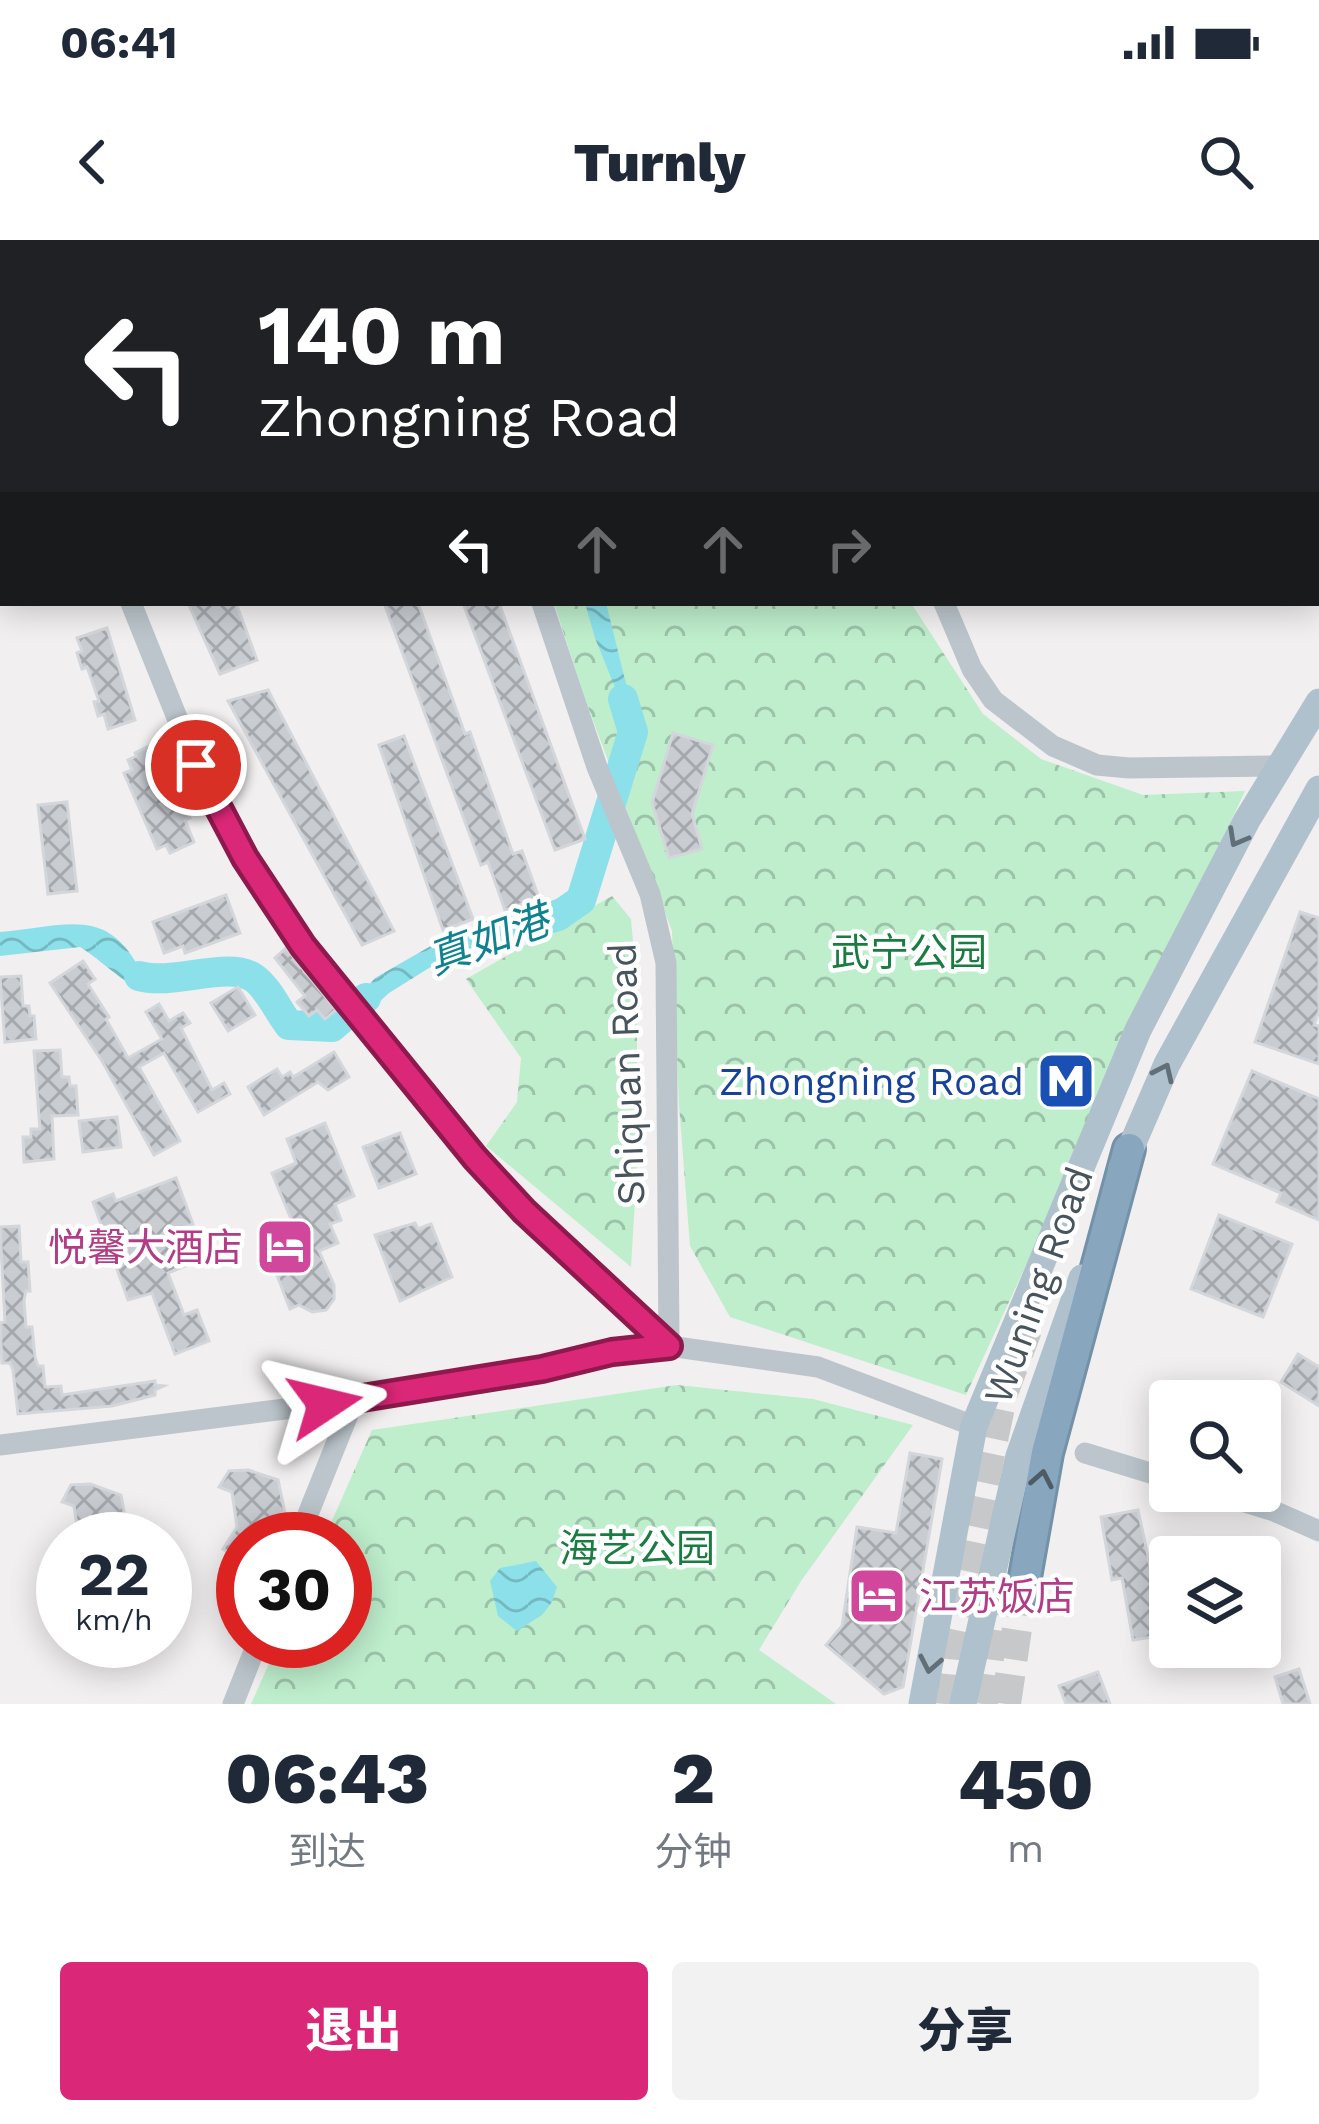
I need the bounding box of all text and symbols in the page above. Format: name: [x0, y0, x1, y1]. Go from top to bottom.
text: 06:41: [60, 16, 178, 69]
icon: back: [60, 129, 126, 195]
icon: search: [1193, 129, 1259, 195]
text: Turnly: [573, 131, 746, 194]
text: 140 m: [258, 286, 506, 384]
icon: left: [60, 288, 216, 444]
text: Zhongning Road: [258, 386, 680, 449]
icon: left: [438, 516, 504, 582]
icon: ahead: [564, 516, 630, 582]
icon: ahead: [690, 516, 756, 582]
icon: right: [816, 516, 882, 582]
pin: [145, 714, 247, 816]
icon: arrive: [163, 732, 229, 798]
one-way arrow: [1228, 825, 1251, 846]
water label: 真如港: [421, 893, 560, 984]
park label: 武宁公园: [831, 930, 987, 975]
street label: Shiquan Road: [599, 942, 654, 1206]
metro station icon: Zhongning Road: [1035, 1050, 1097, 1112]
place label: Zhongning Road: [719, 1059, 1024, 1104]
one-way arrow: [1150, 1063, 1173, 1084]
street label: Wuning Road: [975, 1161, 1102, 1410]
hotel icon: 悦馨大酒店: [254, 1216, 316, 1278]
place label: 悦馨大酒店: [48, 1225, 243, 1270]
position arrow: [262, 1341, 388, 1467]
map controls: [1149, 1380, 1281, 1668]
button: search: [1149, 1380, 1281, 1512]
one-way arrow: [1028, 1470, 1054, 1490]
speed limit sign: 30: [216, 1512, 372, 1668]
park label: 海艺公园: [559, 1526, 715, 1571]
button: layers: [1149, 1536, 1281, 1668]
text: 22: [78, 1539, 150, 1610]
hotel icon: 江苏饭店: [846, 1565, 908, 1627]
place label: 江苏饭店: [919, 1574, 1075, 1619]
text: km/h: [75, 1602, 153, 1637]
one-way arrow: [918, 1654, 943, 1674]
text: 06:43: [225, 1736, 429, 1820]
text: 2: [672, 1736, 715, 1820]
text: 450: [957, 1742, 1094, 1826]
text: m: [1007, 1826, 1044, 1871]
text: 到达: [288, 1829, 366, 1874]
text: 分钟: [654, 1829, 732, 1874]
button: 退出: [60, 1962, 648, 2100]
button: 分享: [672, 1962, 1259, 2100]

